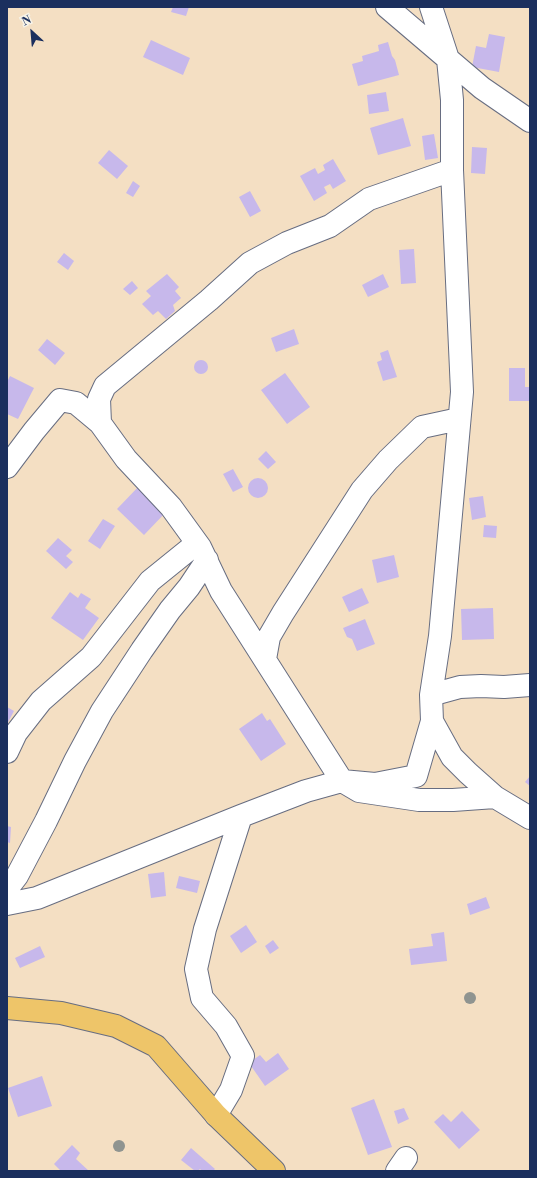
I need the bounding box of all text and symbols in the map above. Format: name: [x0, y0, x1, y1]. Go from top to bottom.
north arrow: [12, 12, 52, 52]
text: N: [20, 13, 34, 29]

